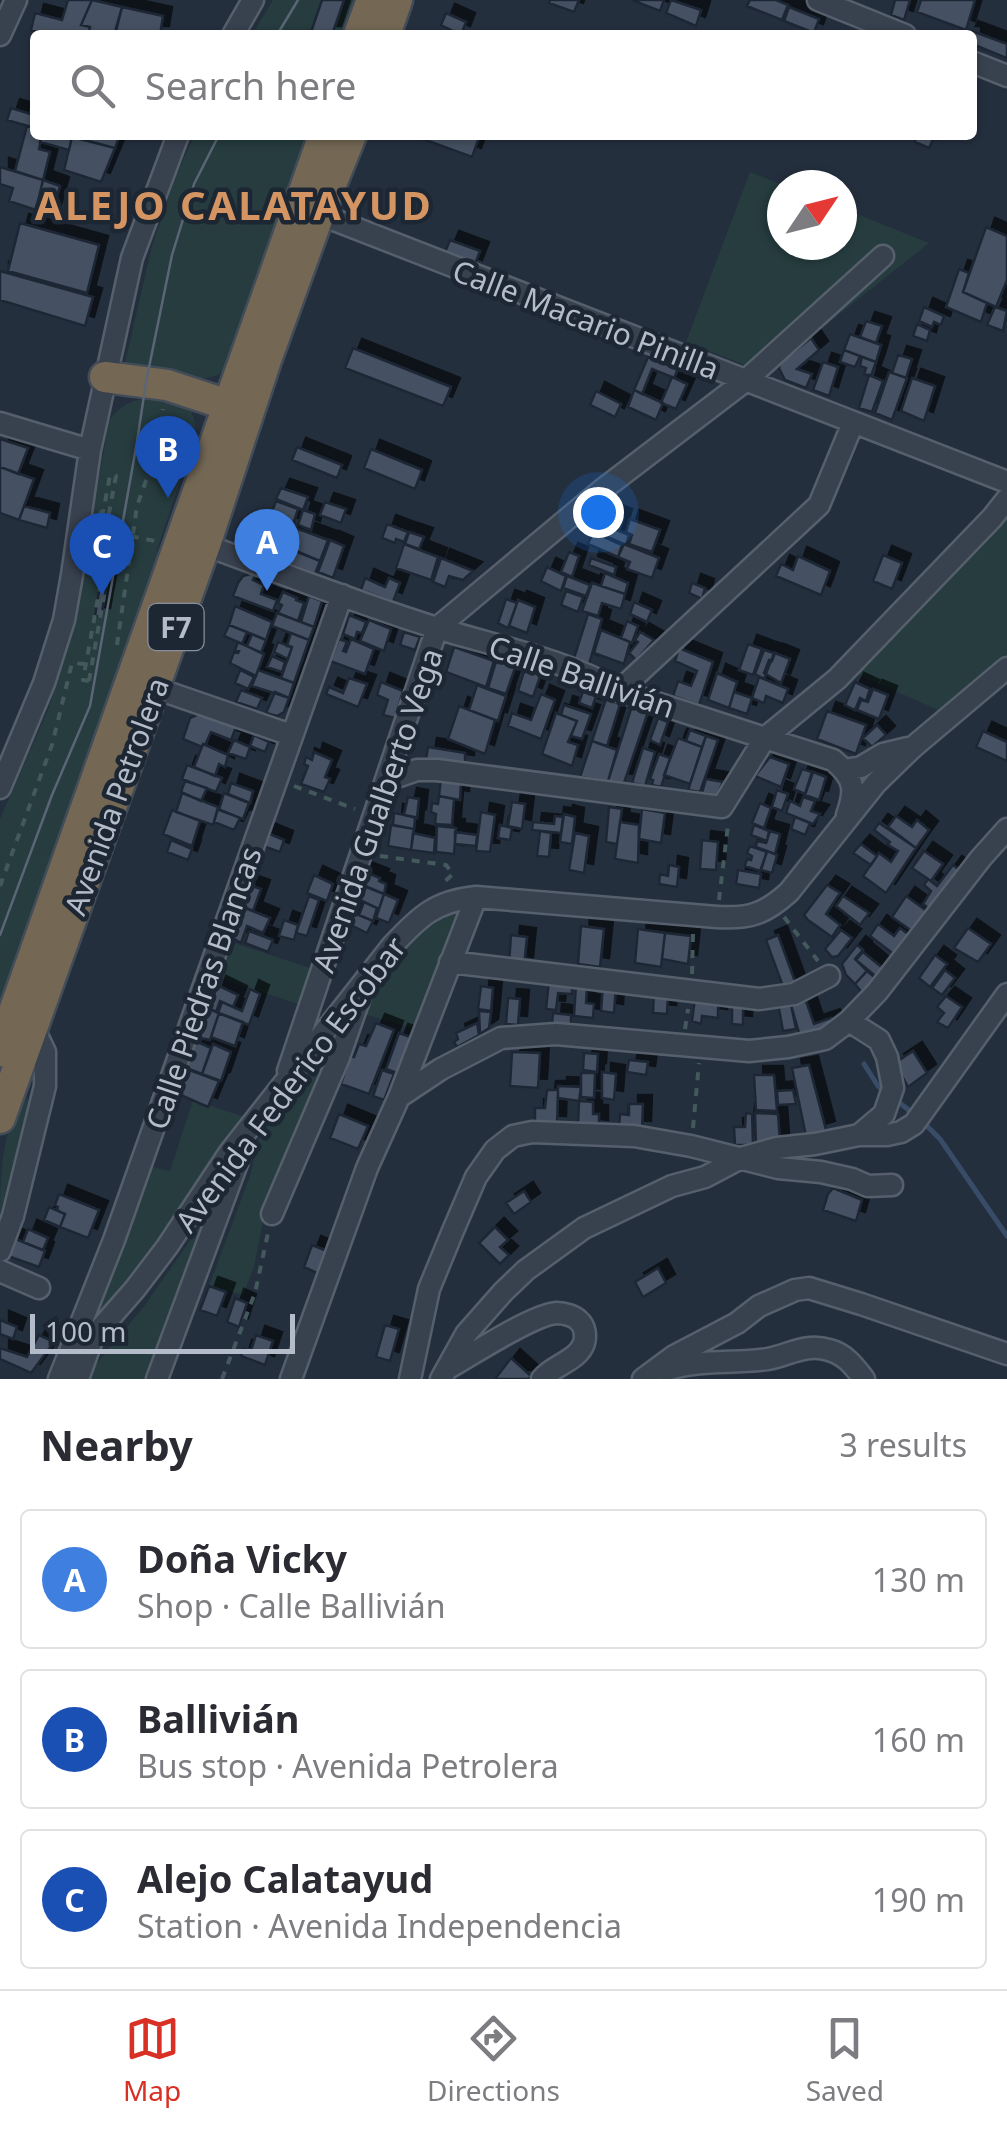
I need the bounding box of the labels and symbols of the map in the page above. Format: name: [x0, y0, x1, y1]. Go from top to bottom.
north arrow: [767, 170, 857, 260]
district label: ALEJO CALATAYUD: [35, 177, 433, 232]
street label: Calle Macario Pinilla: [447, 249, 725, 389]
pin: B: [136, 416, 200, 498]
your location: [573, 487, 624, 538]
pin: A: [234, 508, 300, 591]
pin: C: [70, 512, 134, 595]
road number: F7: [148, 604, 204, 650]
street label: Calle Ballivián: [484, 625, 680, 727]
street label: Avenida Gualberto Vega: [302, 643, 452, 977]
street label: Avenida Petrolera: [54, 672, 178, 920]
street label: Calle Piedras Blancas: [135, 841, 271, 1135]
street label: Avenida Federico Escobar: [165, 928, 415, 1240]
scale bar: [30, 1309, 295, 1354]

